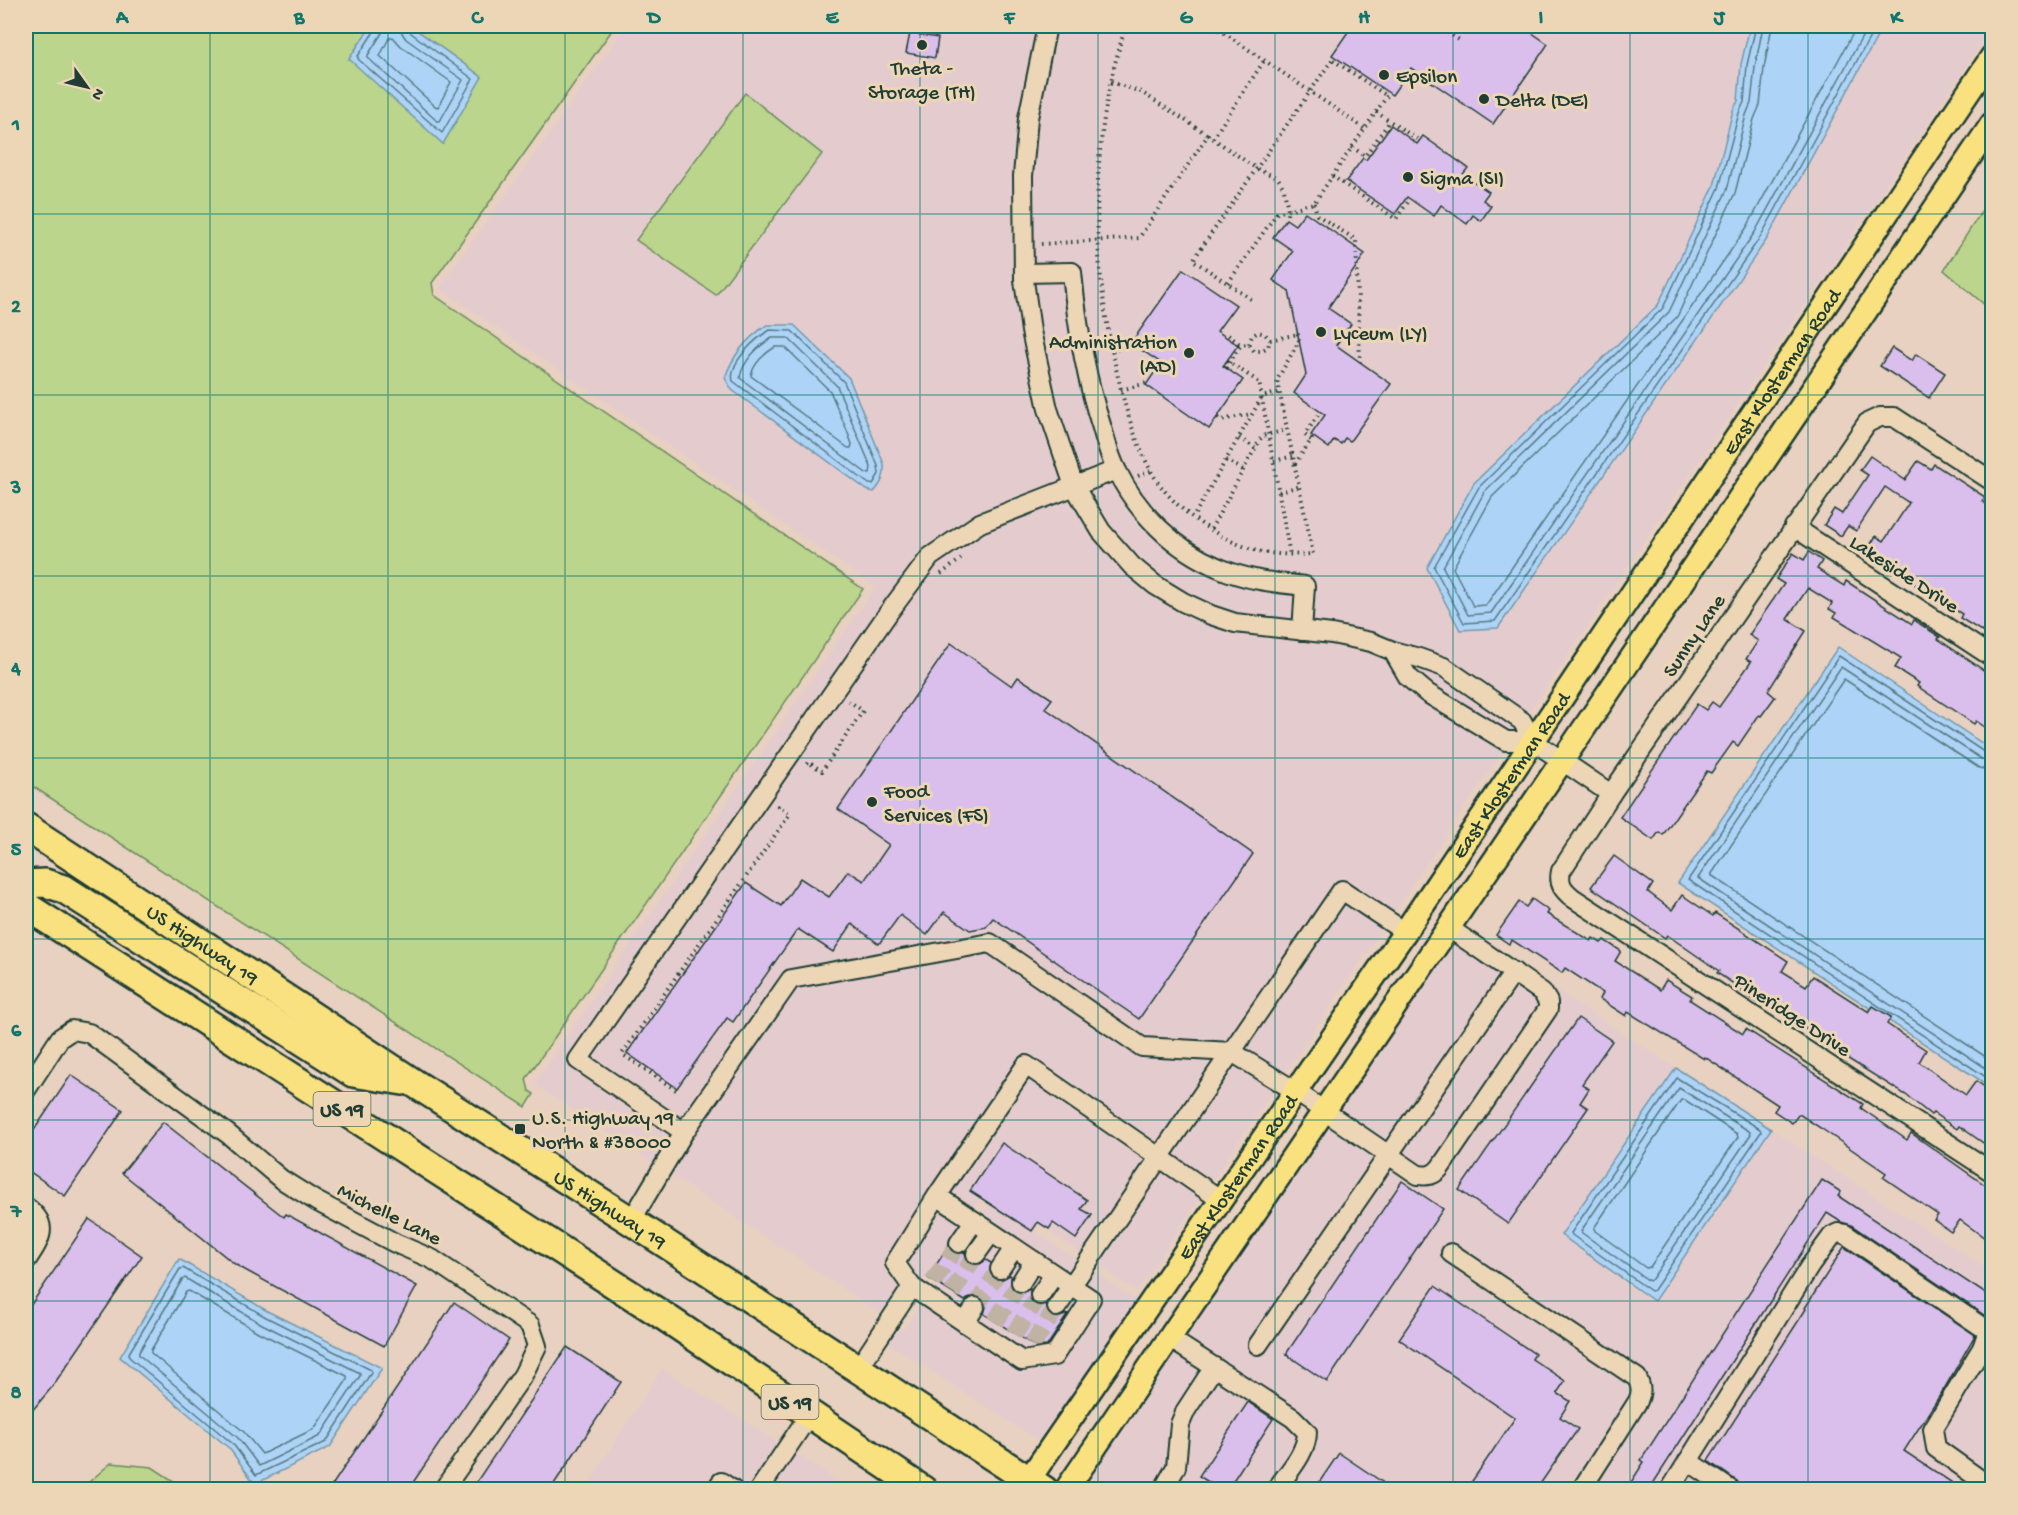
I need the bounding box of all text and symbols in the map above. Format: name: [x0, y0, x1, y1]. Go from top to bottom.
text: A: [115, 8, 130, 31]
text: B: [293, 8, 305, 31]
text: C: [471, 8, 485, 31]
text: D: [645, 8, 661, 31]
text: E: [826, 8, 840, 31]
text: F: [1003, 8, 1016, 31]
text: G: [1180, 8, 1194, 31]
text: H: [1358, 8, 1370, 31]
text: I: [1539, 8, 1544, 31]
text: J: [1713, 8, 1726, 31]
text: K: [1889, 8, 1904, 31]
marker: Theta - Storage (TH): [915, 38, 929, 52]
north arrow: [57, 57, 117, 117]
place label: Theta - Storage (TH): [868, 58, 976, 107]
place label: Epsilon: [1396, 66, 1457, 91]
marker: Epsilon: [1377, 68, 1391, 82]
text: N: [85, 84, 107, 104]
place label: Delta (DE): [1494, 90, 1589, 115]
marker: Delta (DE): [1477, 92, 1491, 106]
text: 1: [11, 115, 20, 138]
place label: Sigma (SI): [1420, 168, 1504, 193]
marker: Sigma (SI): [1401, 170, 1415, 184]
street label: East Klosterman Road: [1719, 284, 1850, 461]
text: 2: [11, 297, 21, 320]
place label: Lyceum (LY): [1333, 323, 1428, 348]
marker: Lyceum (LY): [1314, 325, 1328, 339]
place label: Administration (AD): [1049, 332, 1177, 381]
marker: Administration (AD): [1182, 346, 1196, 360]
text: 3: [10, 478, 21, 501]
street label: Lakeside Drive: [1844, 531, 1964, 621]
street label: Sunny Lane: [1659, 590, 1733, 683]
text: 4: [10, 659, 21, 682]
street label: East Klosterman Road: [1449, 687, 1579, 865]
place label: Food Services (FS): [883, 781, 989, 830]
marker: Food Services (FS): [865, 795, 879, 809]
text: 5: [11, 840, 22, 863]
street label: US Highway 19: [140, 901, 262, 993]
street label: Pineridge Drive: [1727, 969, 1855, 1065]
text: 6: [11, 1021, 22, 1044]
street label: East Klosterman Road: [1174, 1090, 1306, 1266]
road number: US 19: [314, 1092, 370, 1126]
place label: U.S. Highway 19 North & #38000: [532, 1108, 675, 1157]
marker: U.S. Highway 19 North & #38000: [513, 1122, 527, 1136]
street label: US Highway 19: [548, 1166, 670, 1257]
street label: Michelle Lane: [332, 1179, 446, 1254]
text: 7: [10, 1202, 23, 1225]
text: 8: [11, 1383, 22, 1406]
road number: US 19: [762, 1385, 818, 1419]

